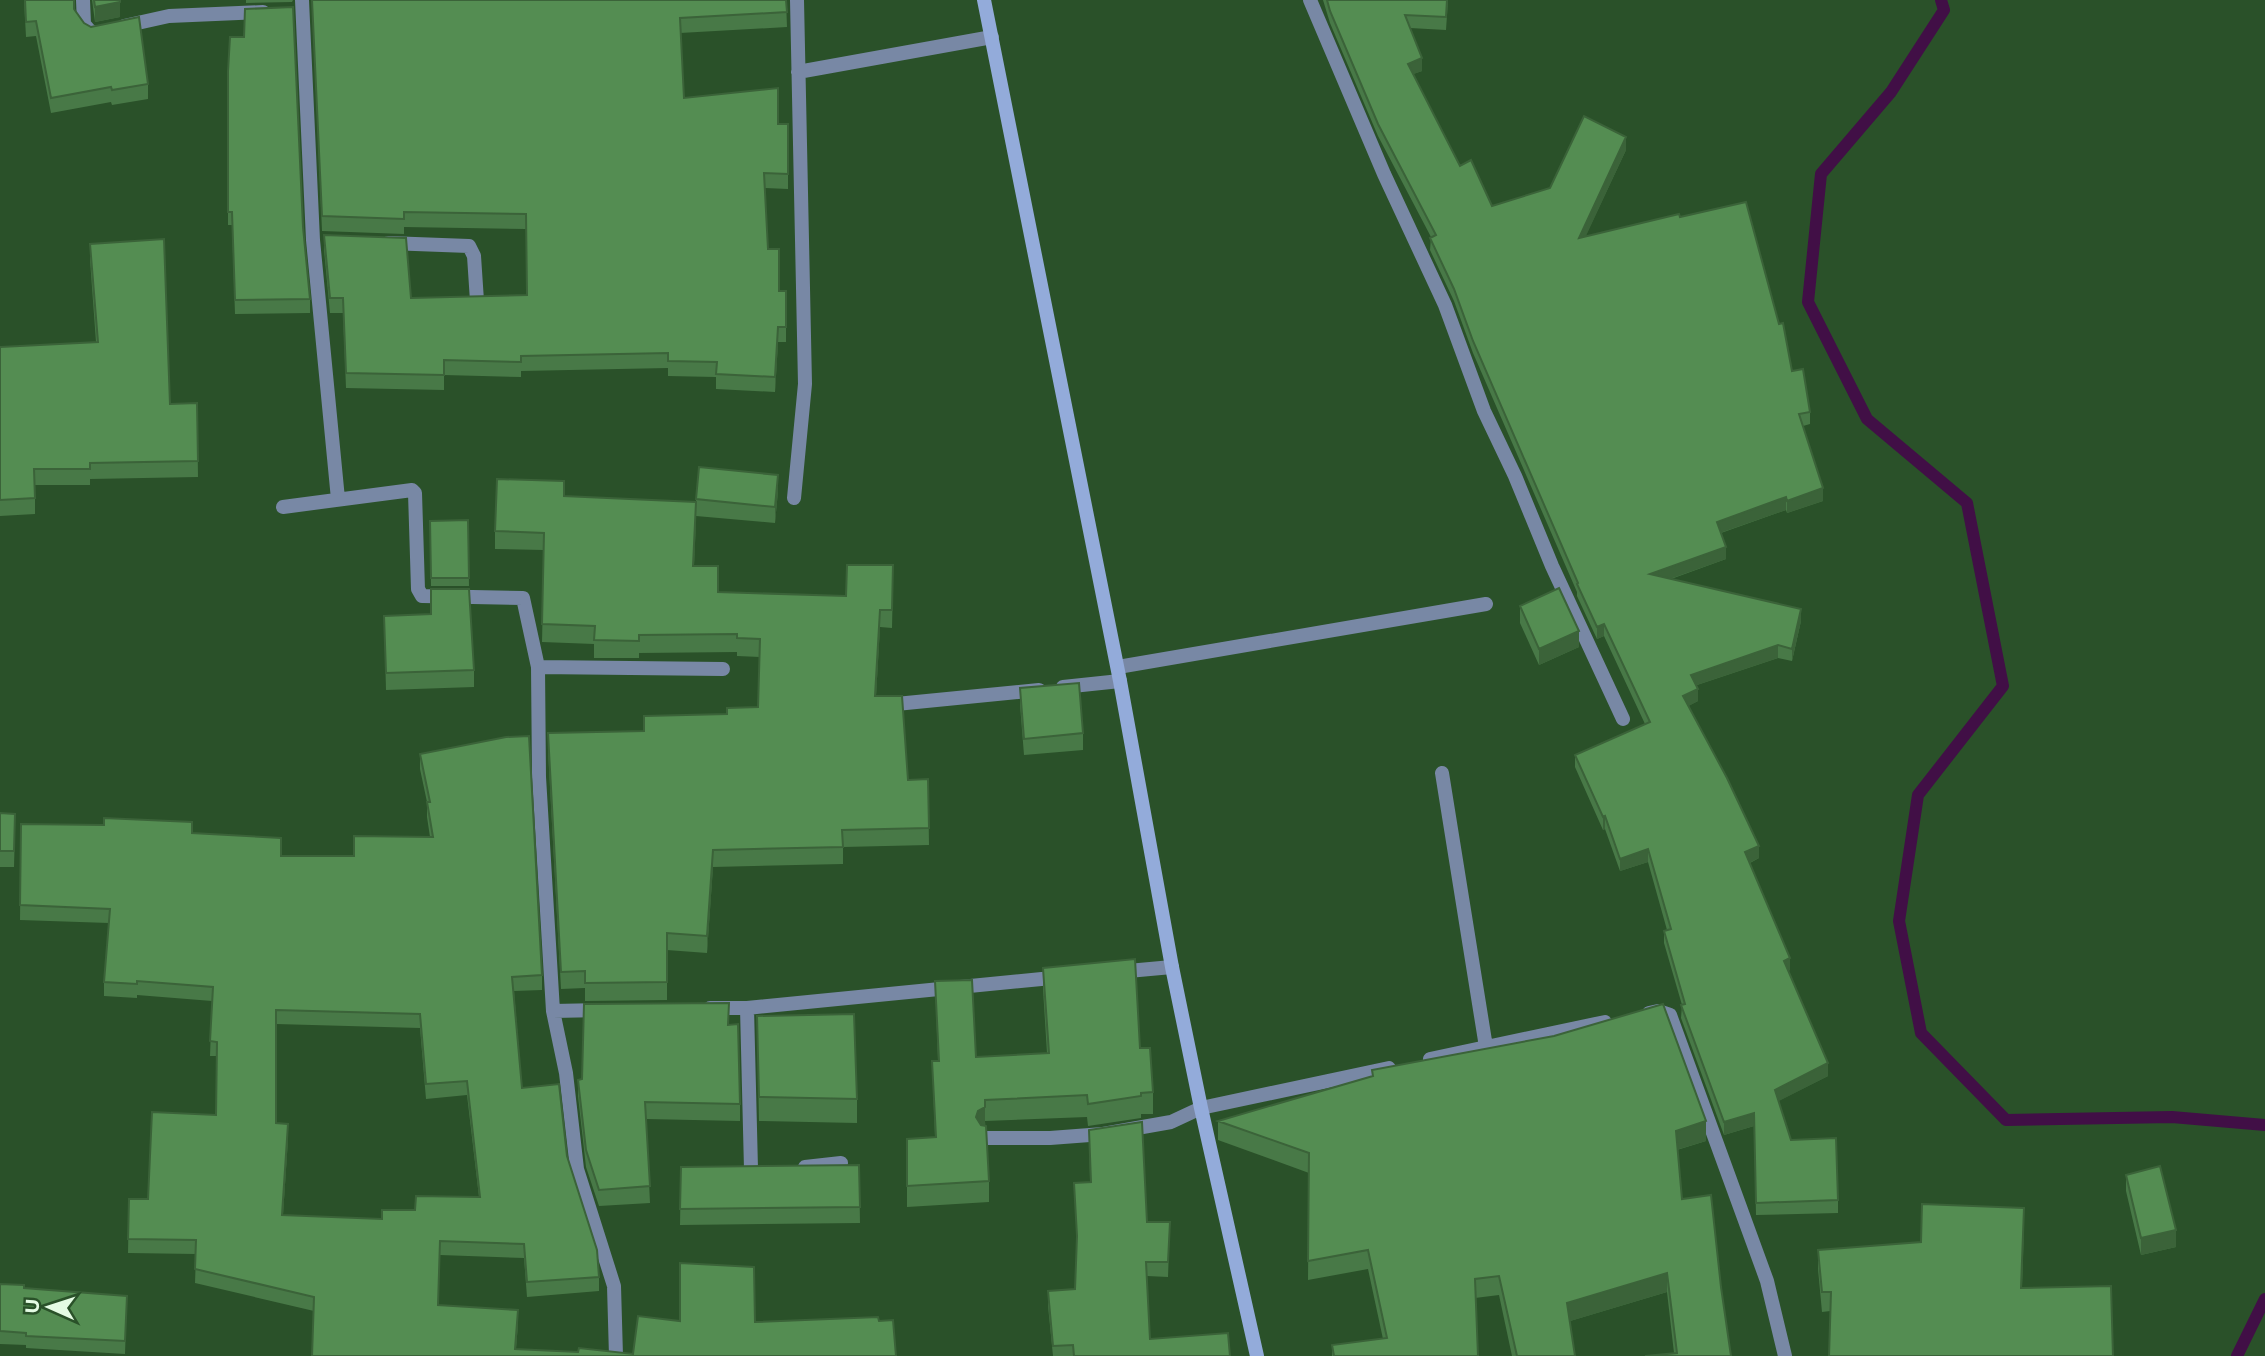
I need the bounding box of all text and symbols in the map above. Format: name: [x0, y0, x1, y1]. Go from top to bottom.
north arrow: [14, 1272, 84, 1342]
text: U: [21, 1298, 44, 1314]

